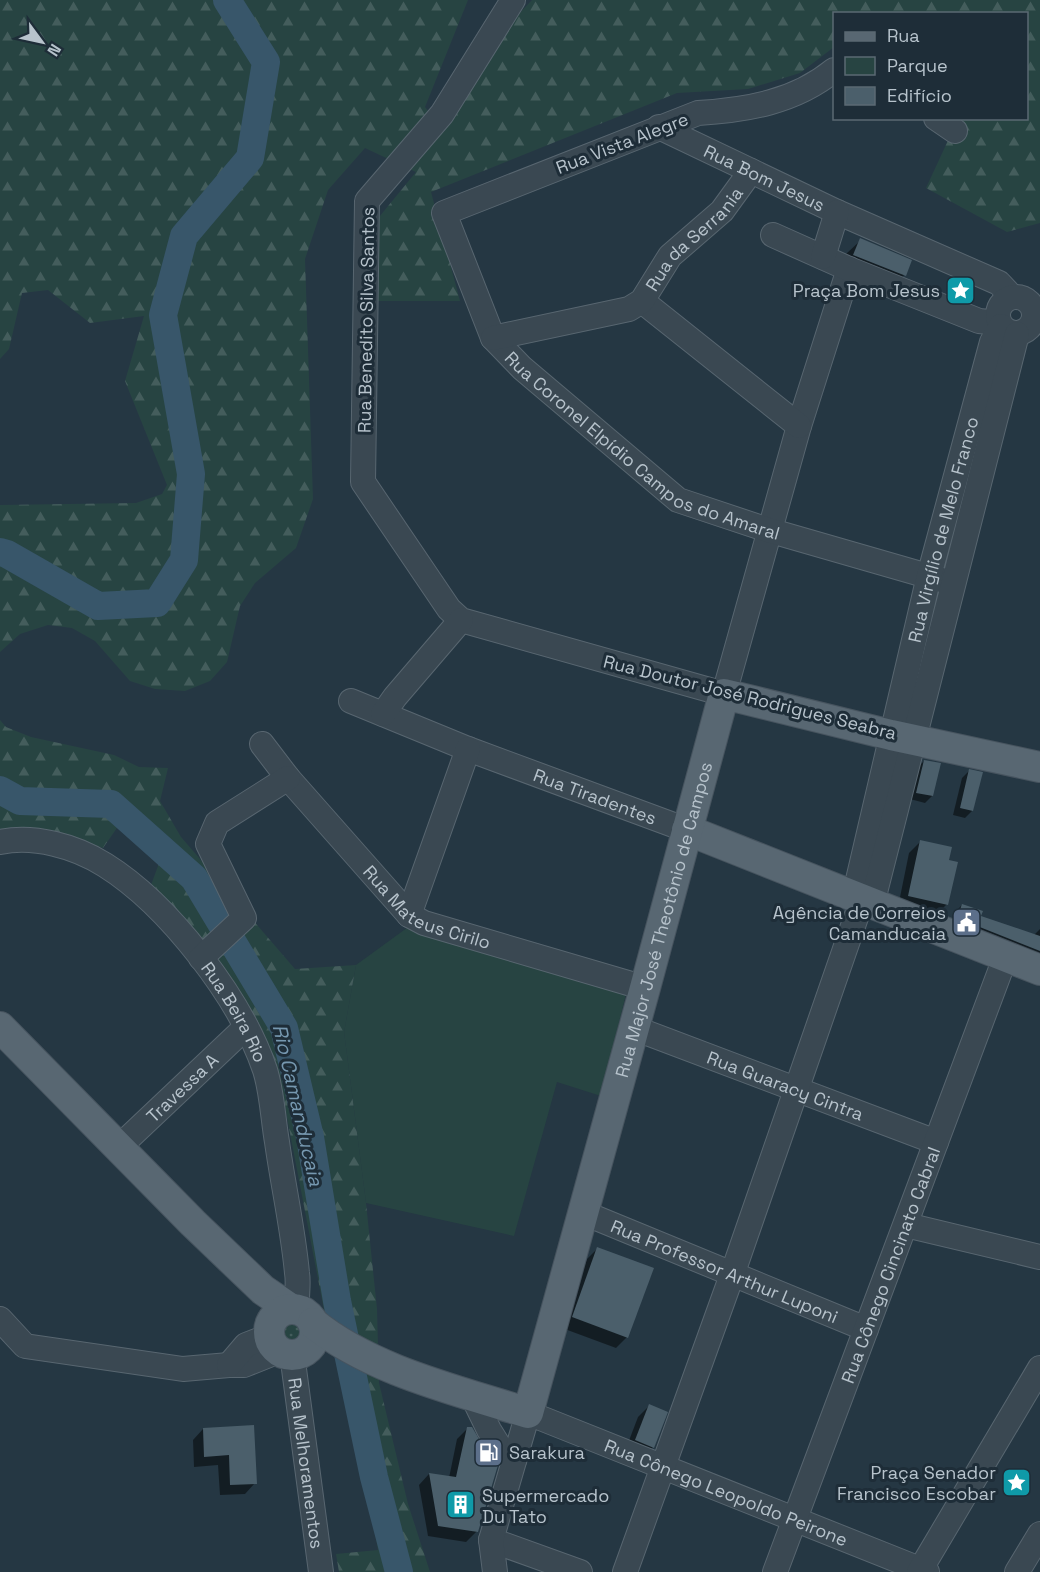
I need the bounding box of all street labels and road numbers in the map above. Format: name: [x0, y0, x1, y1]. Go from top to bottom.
street label: Rua Vista Alegre: [553, 107, 691, 179]
street label: Rua Bom Jesus: [700, 139, 829, 216]
street label: Rua da Serrania: [640, 182, 747, 295]
street label: Rua Benedito Silva Santos: [353, 207, 379, 433]
street label: Rua Coronel Elpídio Campos do Amaral: [500, 346, 783, 544]
street label: Rua Virgílio de Melo Franco: [902, 414, 983, 645]
street label: Rua Doutor José Rodrigues Seabra: [601, 649, 899, 745]
street label: Rua Major José Theotônio de Campos: [609, 759, 717, 1080]
street label: Rua Tiradentes: [530, 763, 660, 829]
street label: Rua Mateus Cirilo: [359, 860, 494, 954]
street label: Rua Beira Rio: [197, 957, 272, 1065]
street label: Rua Guaracy Cintra: [704, 1045, 867, 1125]
street label: Travessa A: [141, 1048, 223, 1127]
street label: Rua Cônego Cincinato Cabral: [835, 1143, 945, 1386]
street label: Rua Professor Arthur Luponi: [607, 1214, 842, 1328]
street label: Rua Melhoramentos: [284, 1376, 329, 1550]
street label: Rua Cônego Leopoldo Peirone: [601, 1433, 851, 1551]

